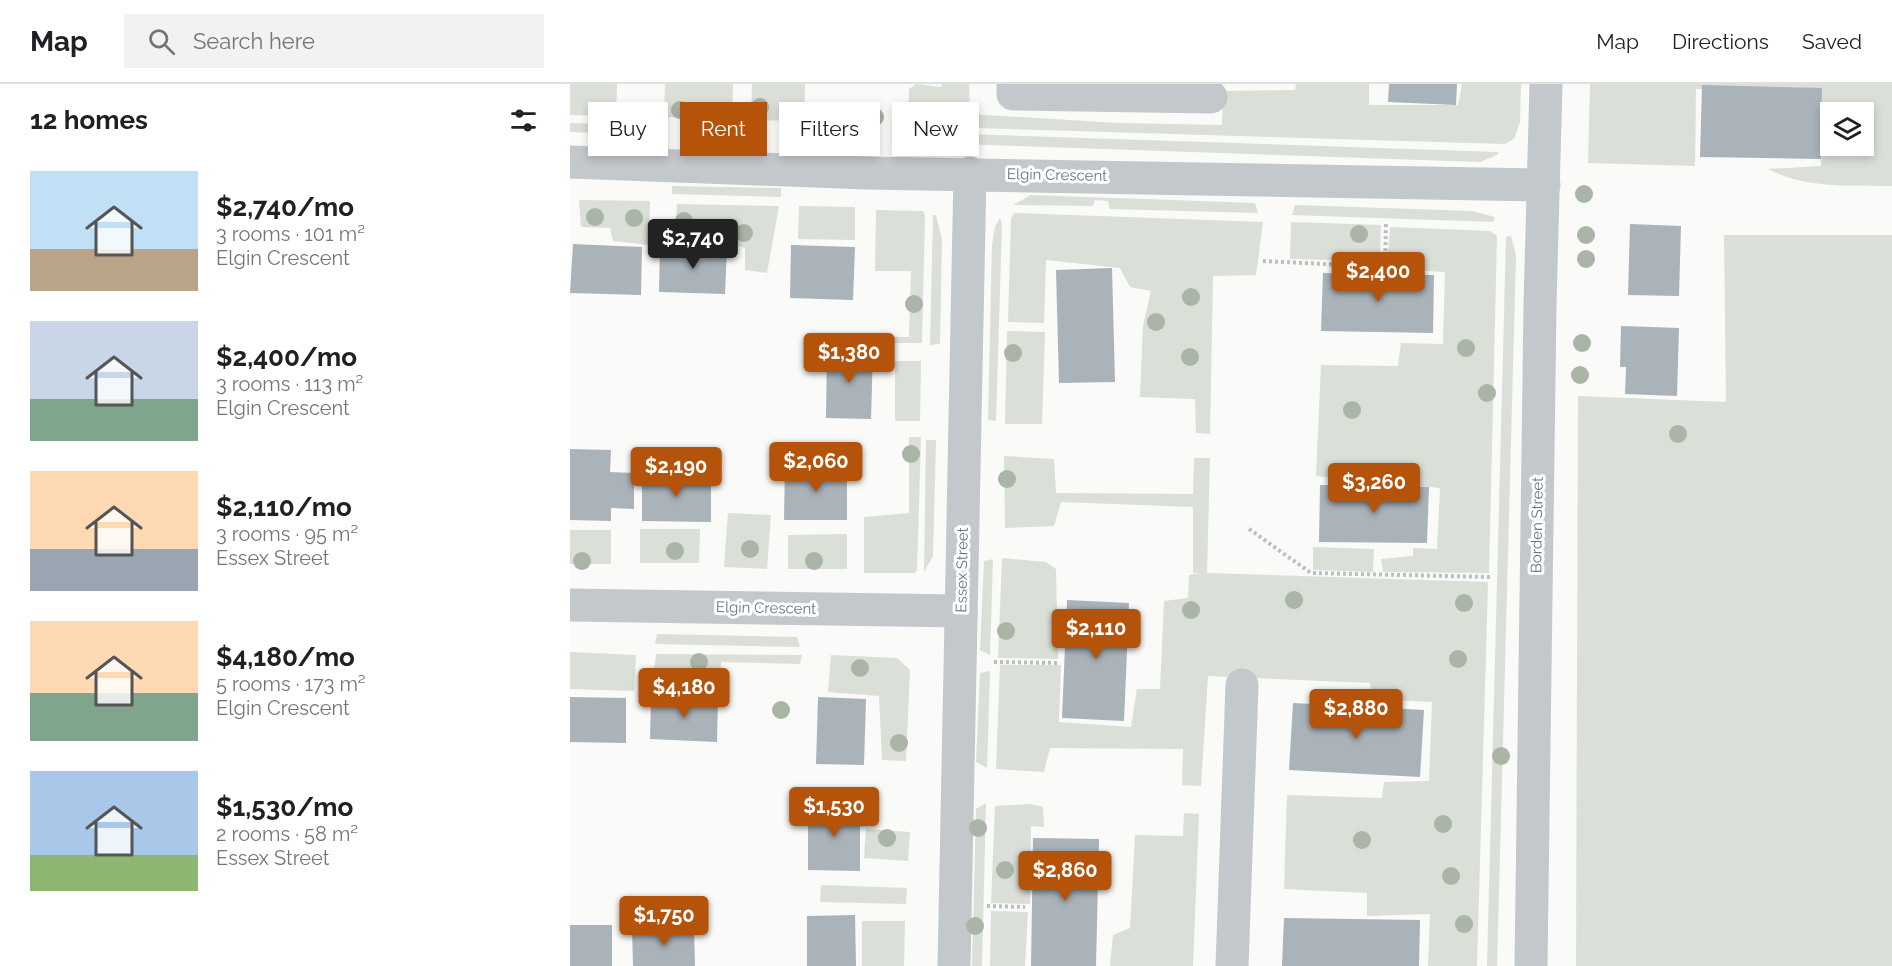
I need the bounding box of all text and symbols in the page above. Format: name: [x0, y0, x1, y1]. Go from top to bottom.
search box: [124, 14, 544, 68]
text: Map: [30, 25, 88, 58]
icon: search: [145, 25, 178, 58]
text: Search here: [193, 28, 315, 54]
text: Map: [1596, 29, 1639, 54]
text: Directions: [1672, 29, 1769, 54]
text: Saved: [1802, 29, 1862, 54]
chip: Buy: [588, 102, 668, 156]
chip: Rent: [680, 102, 767, 156]
chip: Filters: [779, 102, 880, 156]
chip: New: [892, 102, 979, 156]
map controls: [1820, 102, 1874, 156]
button: layers: [1820, 102, 1874, 156]
icon: filters: [507, 104, 540, 137]
text: 12 homes: [30, 105, 148, 135]
street label: Elgin Crescent: [1007, 165, 1107, 185]
text: $2,740/mo: [216, 192, 354, 222]
icon: home: [78, 195, 150, 267]
pin: $2,740: [644, 219, 742, 270]
text: 3 rooms · 101 m²: [216, 222, 365, 246]
text: $2,740: [662, 226, 724, 250]
text: Elgin Crescent: [216, 246, 350, 270]
pin: $2,400: [1329, 252, 1427, 303]
text: $2,400: [1346, 259, 1410, 283]
pin: $1,380: [800, 333, 898, 384]
text: $1,380: [818, 340, 880, 364]
text: $2,400/mo: [216, 342, 357, 372]
icon: home: [78, 345, 150, 417]
text: 3 rooms · 113 m²: [216, 372, 363, 396]
text: Elgin Crescent: [216, 396, 350, 420]
pin: $2,060: [767, 442, 865, 493]
pin: $2,190: [627, 447, 725, 498]
text: $2,060: [783, 449, 849, 473]
text: $2,190: [645, 454, 707, 478]
pin: $3,260: [1325, 463, 1423, 514]
text: $3,260: [1342, 470, 1406, 494]
street label: Borden Street: [1527, 477, 1547, 573]
text: $2,110/mo: [216, 492, 352, 522]
icon: home: [78, 495, 150, 567]
text: 3 rooms · 95 m²: [216, 522, 358, 546]
street label: Essex Street: [952, 527, 972, 613]
text: Essex Street: [216, 546, 329, 570]
street label: Elgin Crescent: [716, 598, 816, 618]
pin: $2,110: [1047, 609, 1145, 660]
text: $2,110: [1066, 616, 1126, 640]
text: $4,180/mo: [216, 642, 355, 672]
icon: home: [78, 645, 150, 717]
pin: $4,180: [635, 668, 733, 719]
text: 5 rooms · 173 m²: [216, 672, 366, 696]
text: $4,180: [653, 675, 715, 699]
pin: $2,880: [1307, 689, 1405, 740]
text: Elgin Crescent: [216, 696, 350, 720]
text: $2,880: [1323, 696, 1389, 720]
pin: $1,530: [785, 787, 883, 838]
text: $1,530/mo: [216, 792, 353, 822]
text: $1,530: [803, 794, 865, 818]
icon: home: [78, 795, 150, 867]
text: 2 rooms · 58 m²: [216, 822, 358, 846]
text: Essex Street: [216, 846, 329, 870]
pin: $2,860: [1016, 851, 1114, 902]
text: $2,860: [1032, 858, 1098, 882]
pin: $1,750: [615, 896, 713, 947]
text: $1,750: [633, 903, 695, 927]

